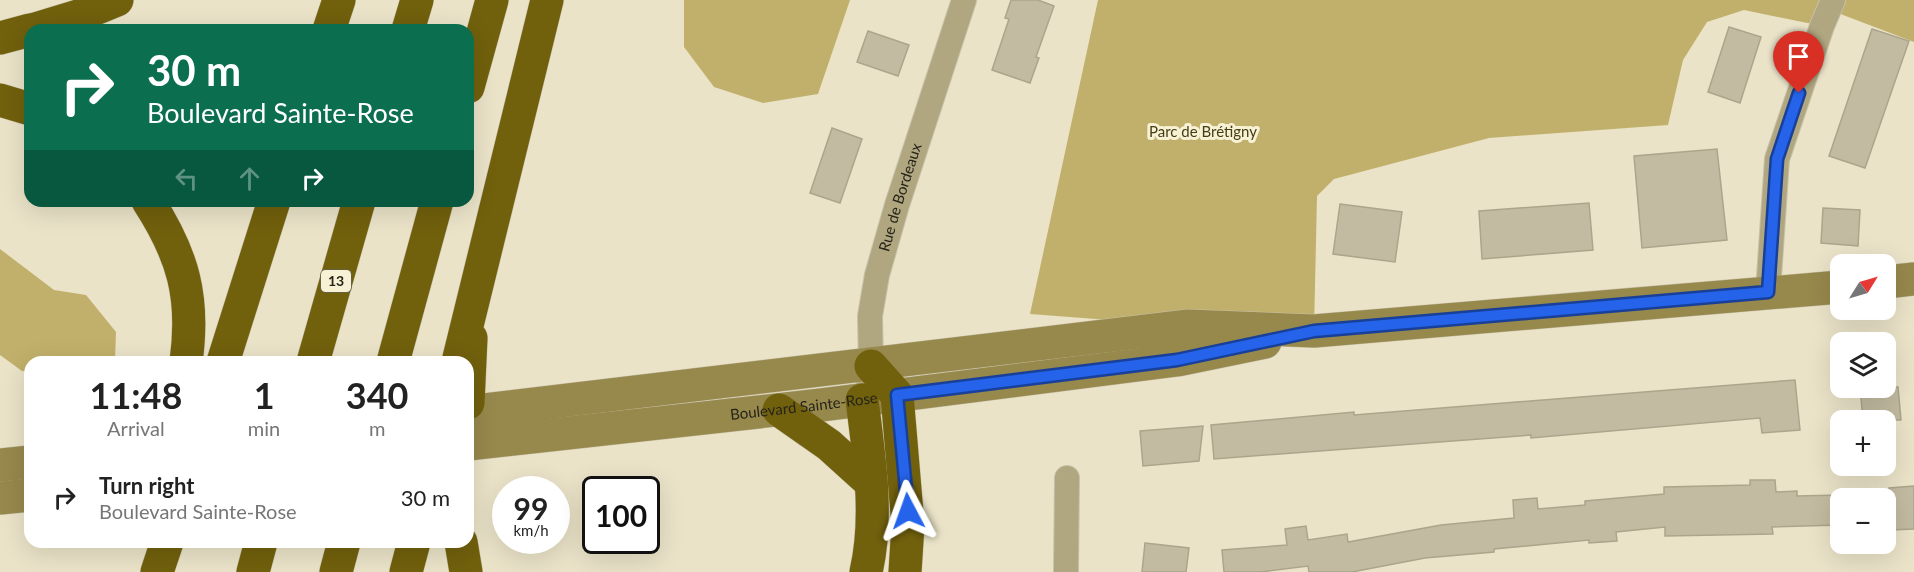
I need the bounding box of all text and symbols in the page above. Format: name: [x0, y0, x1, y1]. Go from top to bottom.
pin: [1773, 31, 1824, 93]
icon: arrive: [1782, 40, 1815, 73]
text: 30 m: [147, 45, 241, 95]
icon: right: [48, 48, 126, 126]
text: Boulevard Sainte-Rose: [147, 96, 414, 129]
park label: Parc de Brétigny: [1149, 122, 1257, 140]
street label: Rue de Bordeaux: [874, 140, 925, 253]
icon: left: [170, 162, 203, 195]
icon: ahead: [233, 162, 266, 195]
icon: right: [296, 162, 329, 195]
north arrow: [1830, 254, 1896, 320]
map controls: [1830, 254, 1896, 554]
road number: 13: [321, 270, 351, 292]
button: layers: [1830, 332, 1896, 398]
text: 11:48: [90, 373, 182, 417]
text: 1: [254, 373, 275, 417]
text: 340: [346, 373, 408, 417]
street label: Boulevard Sainte-Rose: [729, 388, 879, 423]
button: +: [1830, 410, 1896, 476]
text: Arrival: [107, 416, 165, 440]
text: min: [248, 416, 280, 440]
text: m: [369, 416, 385, 440]
text: Turn right: [99, 472, 194, 499]
speed limit sign: 100: [582, 476, 660, 554]
position arrow: [876, 479, 940, 543]
icon: right: [48, 481, 81, 514]
text: 30 m: [401, 484, 450, 511]
button: −: [1830, 488, 1896, 554]
text: 99: [514, 490, 548, 526]
text: Boulevard Sainte-Rose: [99, 499, 297, 523]
text: km/h: [513, 521, 549, 539]

